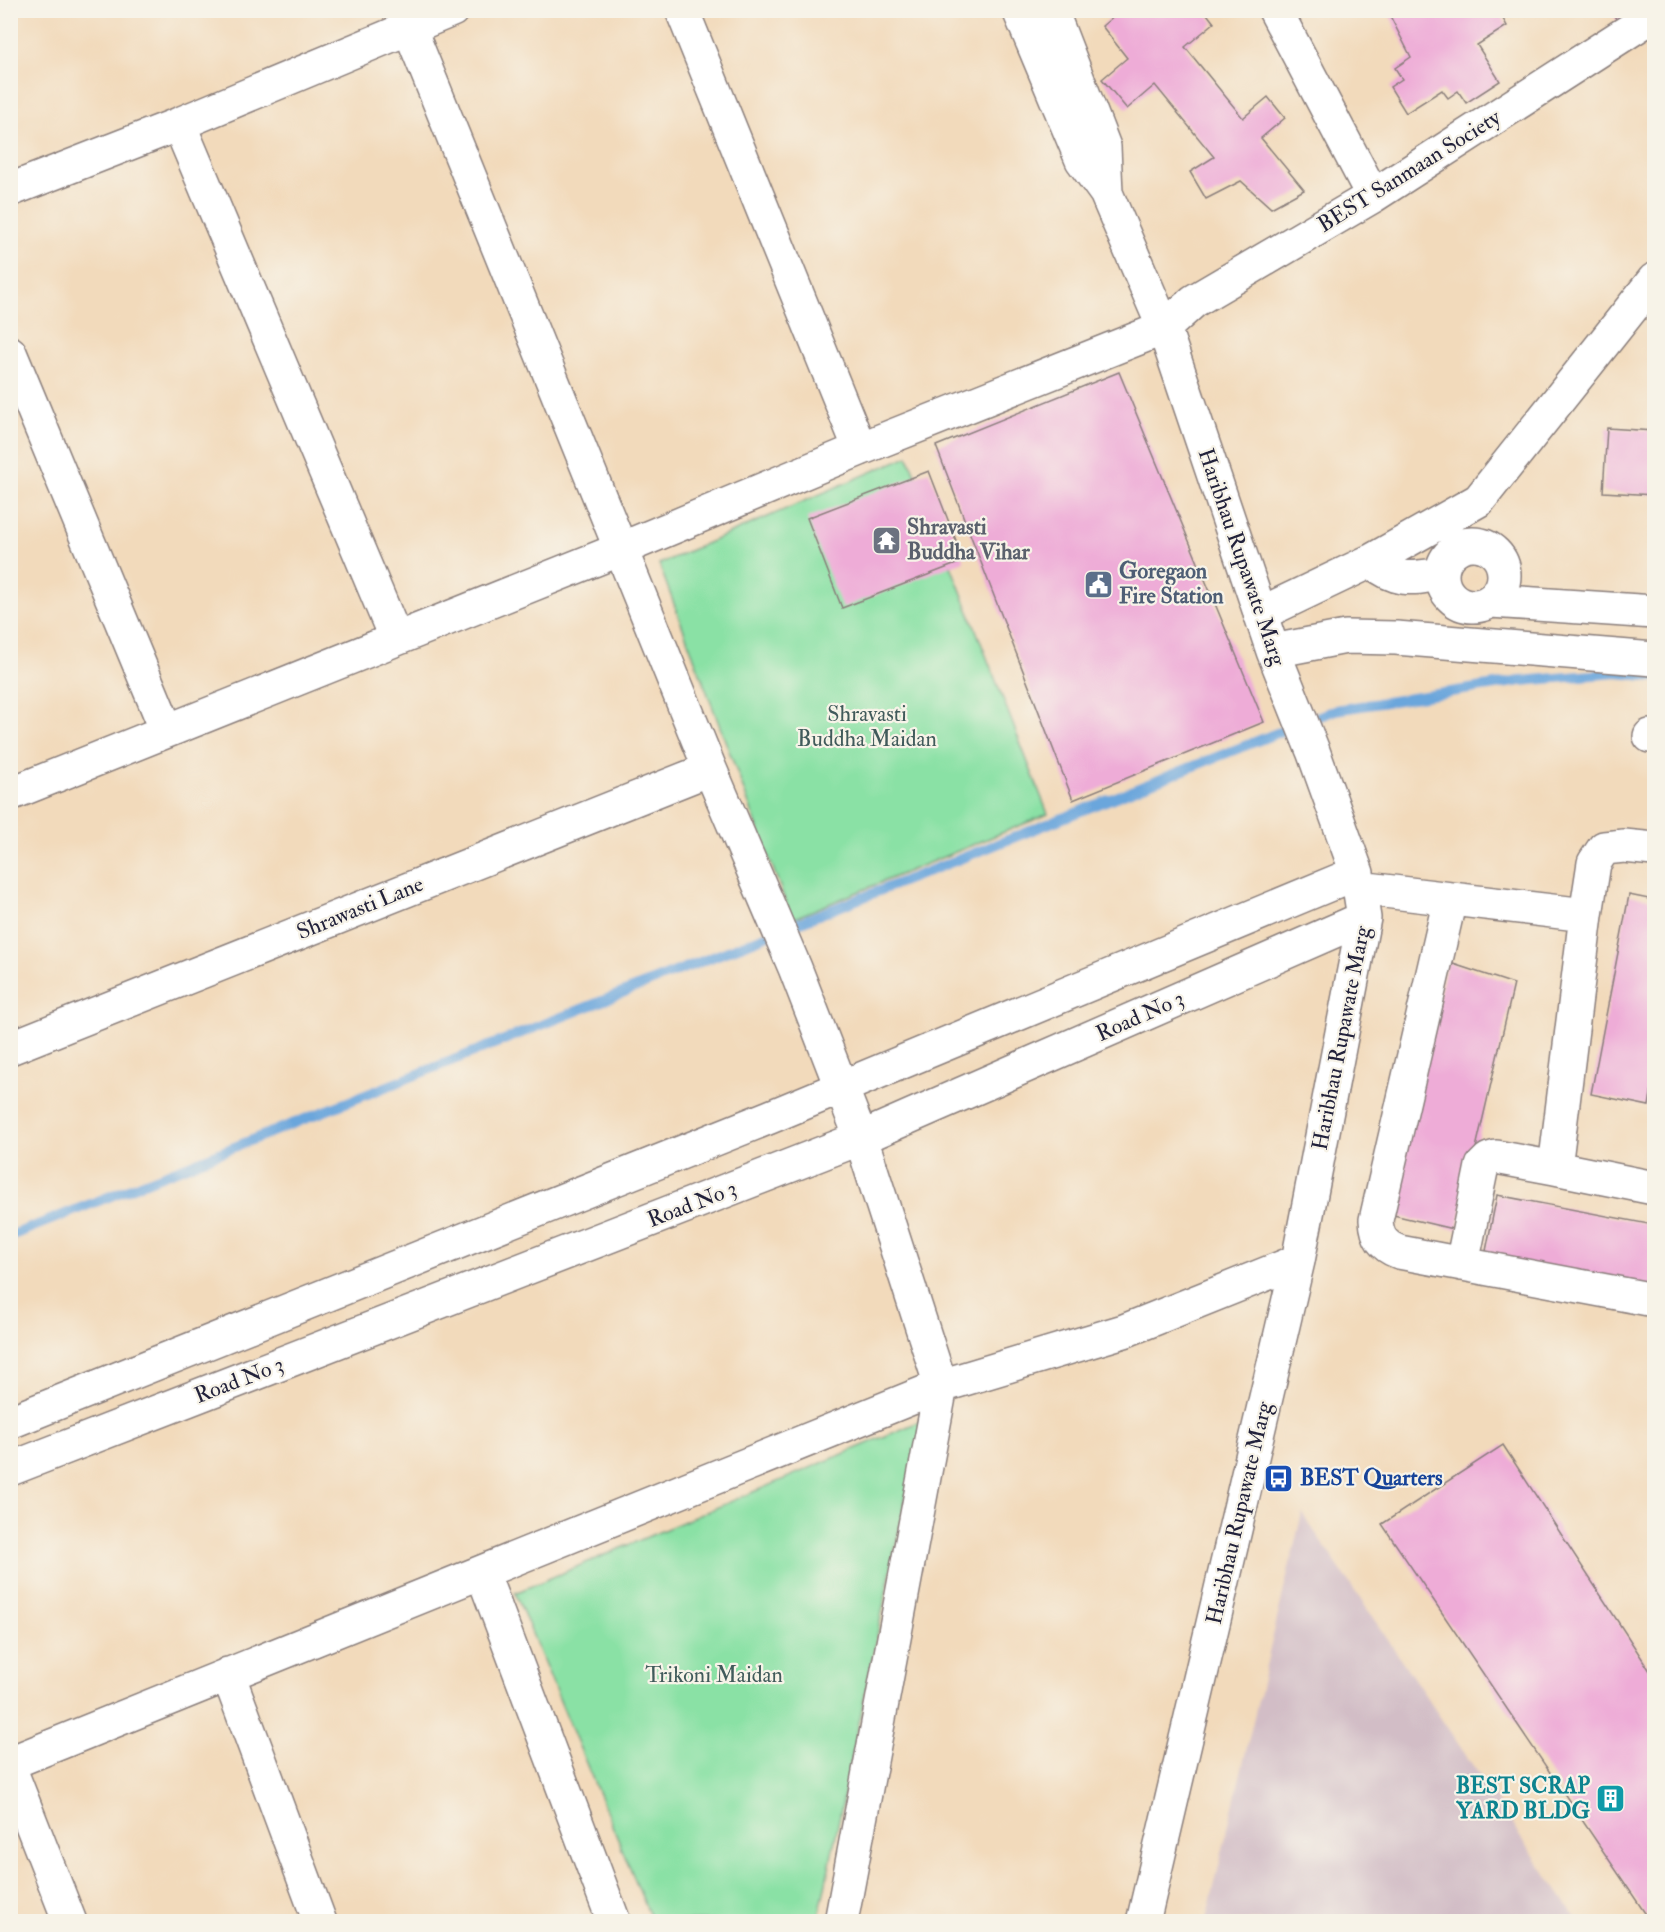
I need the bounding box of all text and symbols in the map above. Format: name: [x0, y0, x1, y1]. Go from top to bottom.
street label: BEST Sanmaan Society: [1312, 103, 1506, 239]
street label: Haribhau Rupawate Marg: [1191, 445, 1293, 671]
place label: Shravasti Buddha Vihar: [907, 513, 1031, 566]
temple icon: Shravasti Buddha Vihar: [870, 524, 902, 556]
place label: Goregaon Fire Station: [1119, 557, 1224, 610]
public building icon: Goregaon Fire Station: [1082, 568, 1114, 600]
park label: Shravasti Buddha Maidan: [797, 700, 937, 753]
street label: Shrawasti Lane: [293, 870, 427, 946]
street label: Haribhau Rupawate Marg: [1306, 922, 1378, 1153]
street label: Road No 3: [1092, 984, 1188, 1048]
street label: Road No 3: [643, 1174, 741, 1234]
street label: Road No 3: [190, 1350, 288, 1410]
street label: Haribhau Rupawate Marg: [1200, 1398, 1279, 1627]
bus stop icon: BEST Quarters: [1263, 1462, 1295, 1494]
place label: BEST Quarters: [1300, 1464, 1443, 1492]
park label: Trikoni Maidan: [645, 1661, 783, 1689]
place label: BEST SCRAP YARD BLDG: [1456, 1772, 1591, 1825]
building icon: BEST SCRAP YARD BLDG: [1595, 1783, 1627, 1815]

